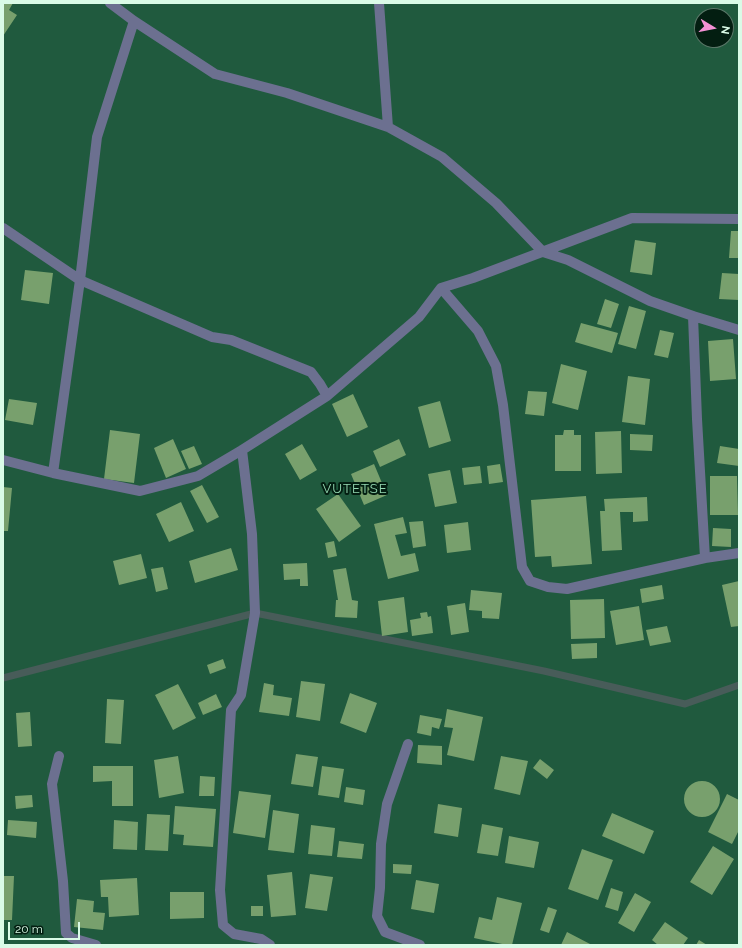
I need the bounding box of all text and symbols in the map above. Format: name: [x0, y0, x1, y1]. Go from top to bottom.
north arrow: [694, 8, 734, 48]
text: N: [718, 25, 732, 35]
district label: VUTETSE: [322, 481, 388, 497]
scale bar: [10, 914, 82, 940]
text: 20 m: [15, 922, 43, 936]

